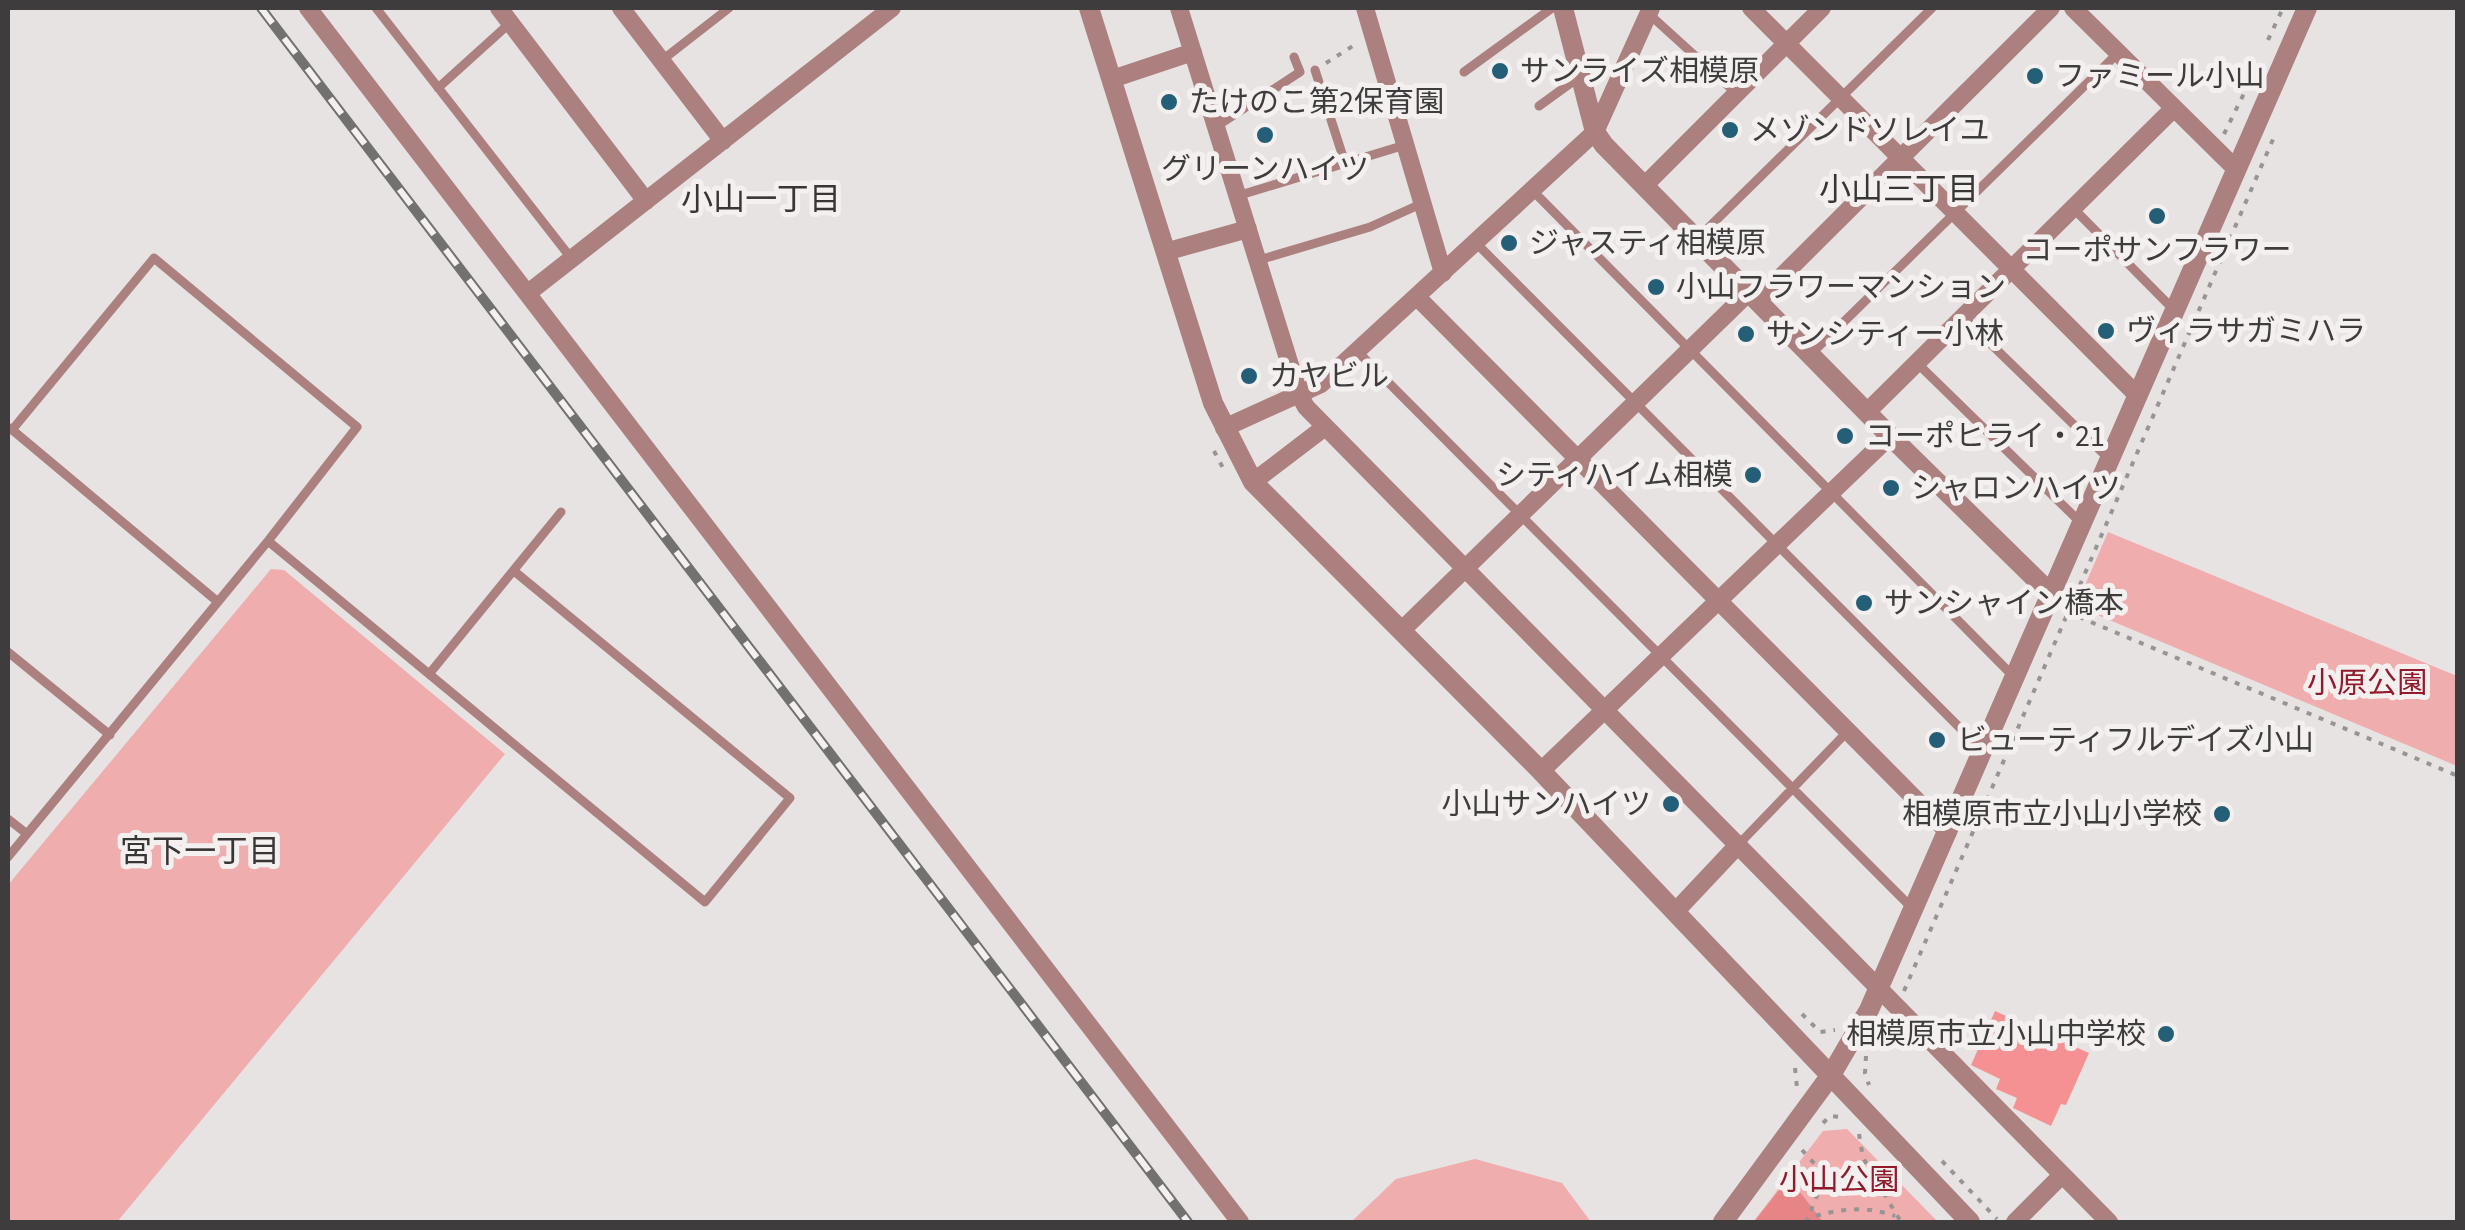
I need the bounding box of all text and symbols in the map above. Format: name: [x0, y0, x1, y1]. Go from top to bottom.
place label: サンライズ相模原: [1520, 50, 1759, 93]
place label: ファミール小山: [2055, 55, 2265, 98]
marker: サンライズ相模原: [1489, 60, 1511, 82]
marker: ファミール小山: [2024, 65, 2046, 87]
place label: たけのこ第2保育園: [1189, 81, 1444, 124]
marker: たけのこ第2保育園: [1158, 91, 1180, 113]
place label: メゾンドソレイユ: [1750, 109, 1989, 152]
marker: メゾンドソレイユ: [1719, 119, 1741, 141]
marker: グリーンハイツ: [1254, 124, 1276, 146]
place label: グリーンハイツ: [1161, 148, 1369, 191]
district label: 小山三丁目: [1819, 167, 1979, 213]
district label: 小山一丁目: [681, 177, 841, 223]
marker: コーポサンフラワー: [2146, 205, 2168, 227]
place label: ジャスティ相模原: [1529, 222, 1766, 265]
place label: コーポサンフラワー: [2022, 229, 2292, 272]
marker: ジャスティ相模原: [1498, 232, 1520, 254]
place label: 小山フラワーマンション: [1676, 266, 2006, 309]
marker: 小山フラワーマンション: [1645, 276, 1667, 298]
place label: ヴィラサガミハラ: [2126, 310, 2366, 353]
place label: サンシティー小林: [1766, 313, 2004, 356]
marker: ヴィラサガミハラ: [2095, 320, 2117, 342]
marker: サンシティー小林: [1735, 323, 1757, 345]
place label: カヤビル: [1269, 355, 1389, 398]
marker: カヤビル: [1238, 365, 1260, 387]
place label: コーポヒライ・21: [1865, 415, 2105, 458]
marker: コーポヒライ・21: [1834, 425, 1856, 447]
place label: シティハイム相模: [1496, 454, 1733, 497]
marker: シティハイム相模: [1742, 464, 1764, 486]
place label: シャロンハイツ: [1911, 467, 2120, 510]
marker: シャロンハイツ: [1880, 477, 1902, 499]
place label: サンシャイン橋本: [1884, 582, 2124, 625]
marker: サンシャイン橋本: [1853, 592, 1875, 614]
park label: 小原公園: [2307, 662, 2427, 705]
place label: ビューティフルデイズ小山: [1957, 719, 2314, 762]
marker: ビューティフルデイズ小山: [1926, 729, 1948, 751]
place label: 小山サンハイツ: [1442, 783, 1651, 826]
marker: 小山サンハイツ: [1660, 793, 1682, 815]
place label: 相模原市立小山小学校: [1902, 793, 2202, 836]
marker: 相模原市立小山小学校: [2211, 803, 2233, 825]
district label: 宮下一丁目: [120, 829, 280, 875]
place label: 相模原市立小山中学校: [1846, 1013, 2146, 1056]
marker: 相模原市立小山中学校: [2155, 1023, 2177, 1045]
park label: 小山公園: [1779, 1159, 1899, 1202]

